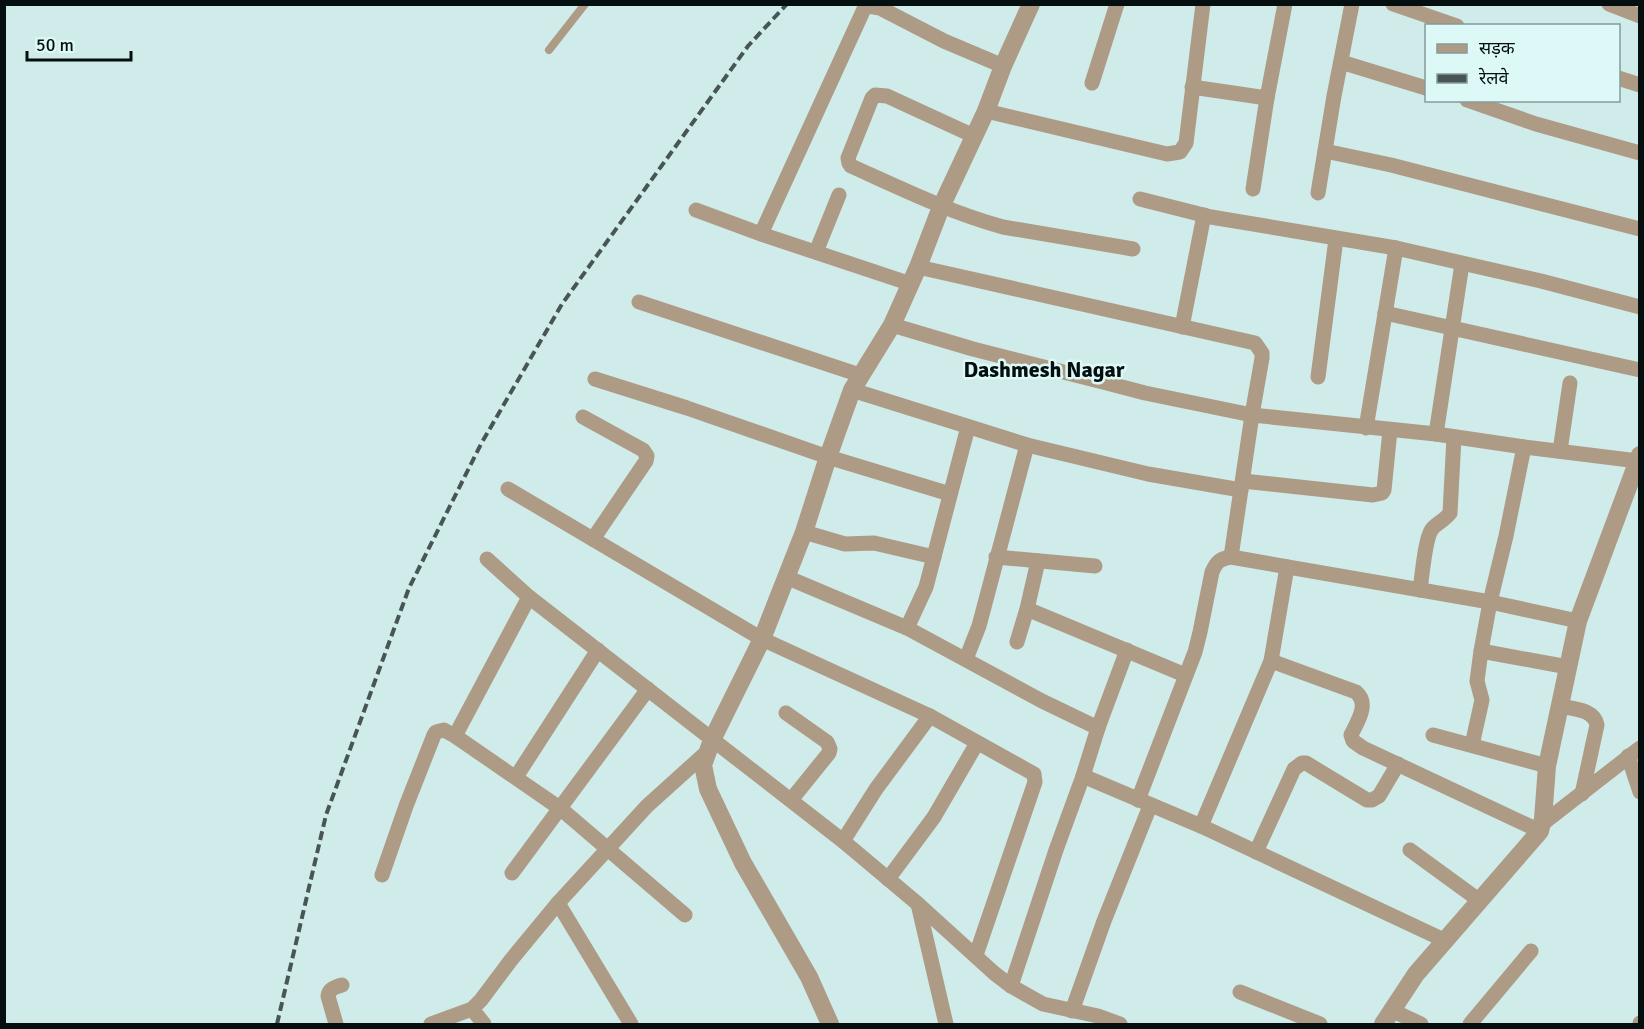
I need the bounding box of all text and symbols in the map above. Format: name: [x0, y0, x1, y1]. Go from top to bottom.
scale bar: [27, 24, 130, 62]
legend: [1425, 24, 1620, 102]
text: 50 m: [36, 34, 74, 56]
text: सड़क: [1479, 37, 1516, 59]
text: रेलवे: [1478, 67, 1510, 89]
district label: Dashmesh Nagar: [964, 356, 1125, 383]

